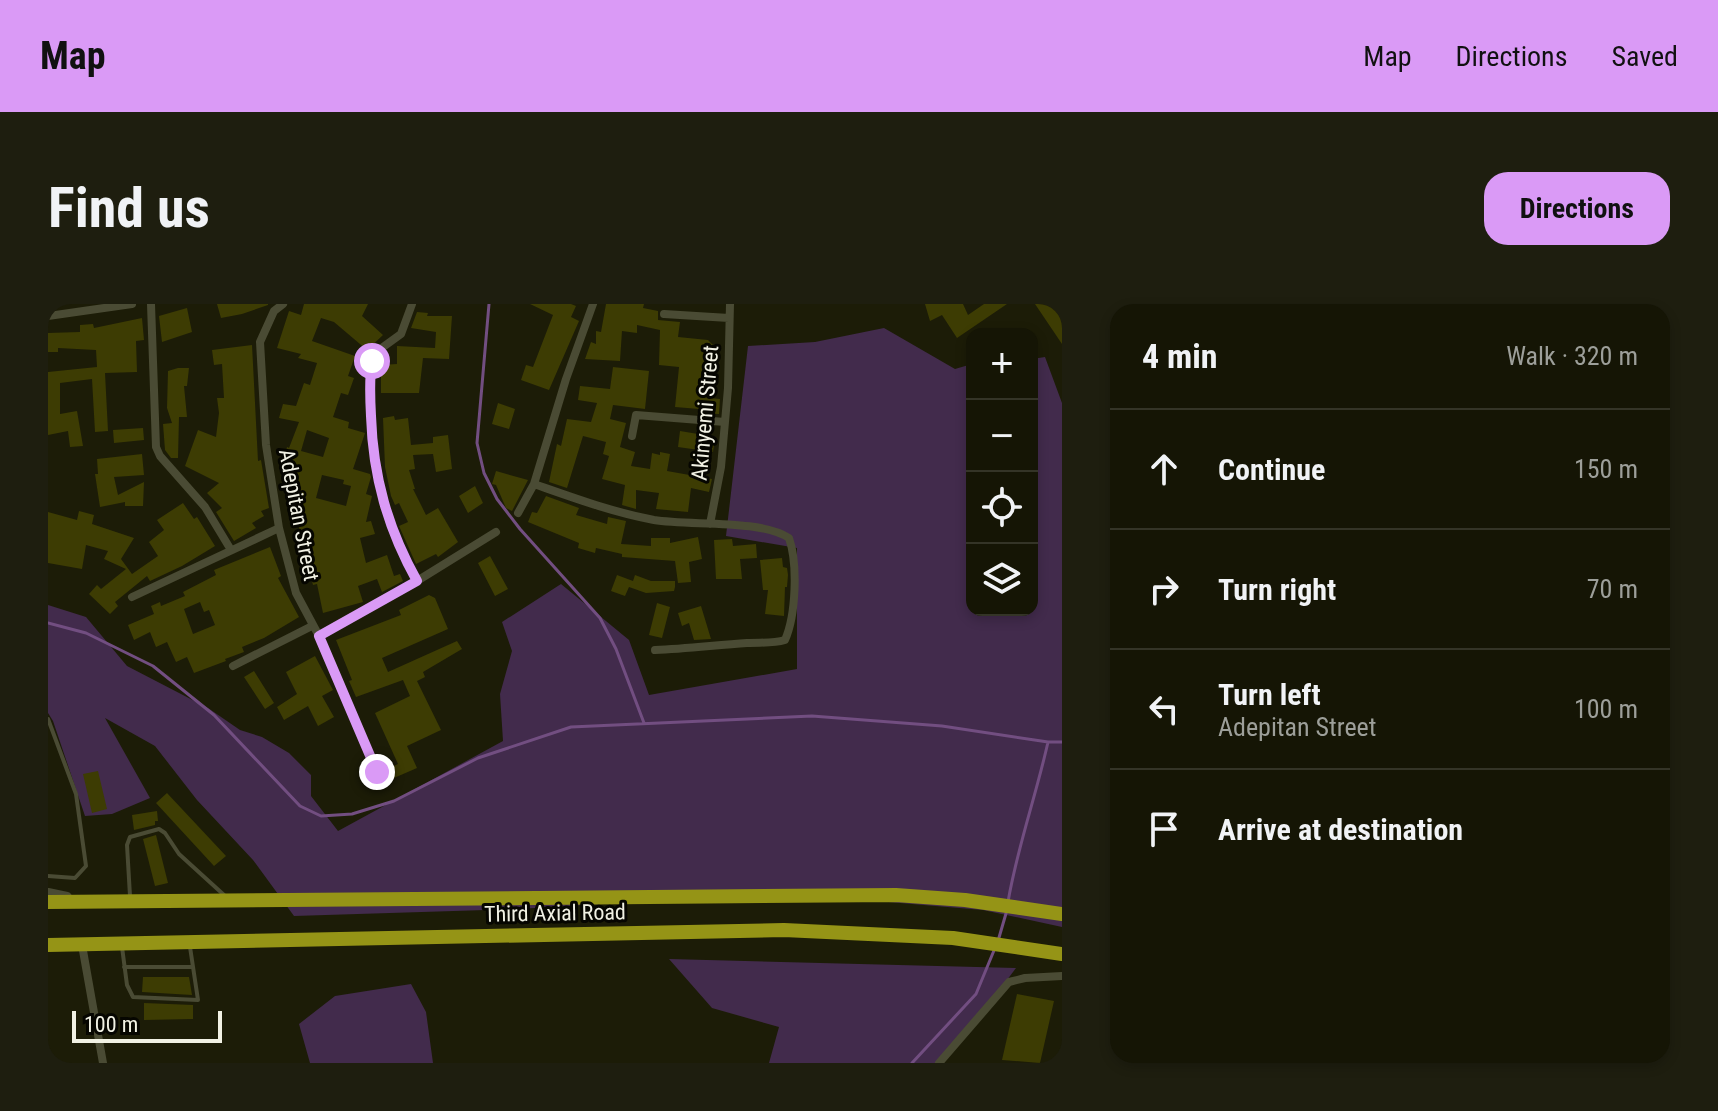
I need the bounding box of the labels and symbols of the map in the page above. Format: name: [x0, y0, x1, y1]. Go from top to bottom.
route start: [354, 343, 390, 379]
street label: Akinyemi Street: [687, 344, 723, 482]
street label: Adepitan Street: [274, 447, 324, 583]
route end: [359, 754, 395, 790]
street label: Third Axial Road: [484, 899, 626, 927]
scale bar: [72, 1007, 222, 1043]

